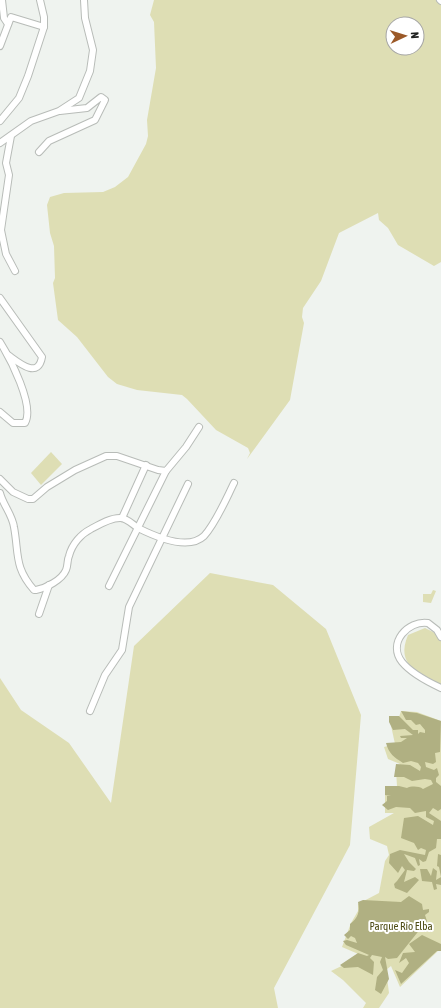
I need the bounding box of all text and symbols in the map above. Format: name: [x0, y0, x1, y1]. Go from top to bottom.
north arrow: [385, 16, 425, 56]
text: N: [409, 32, 421, 39]
park label: Parque Río Elba: [369, 920, 433, 932]

